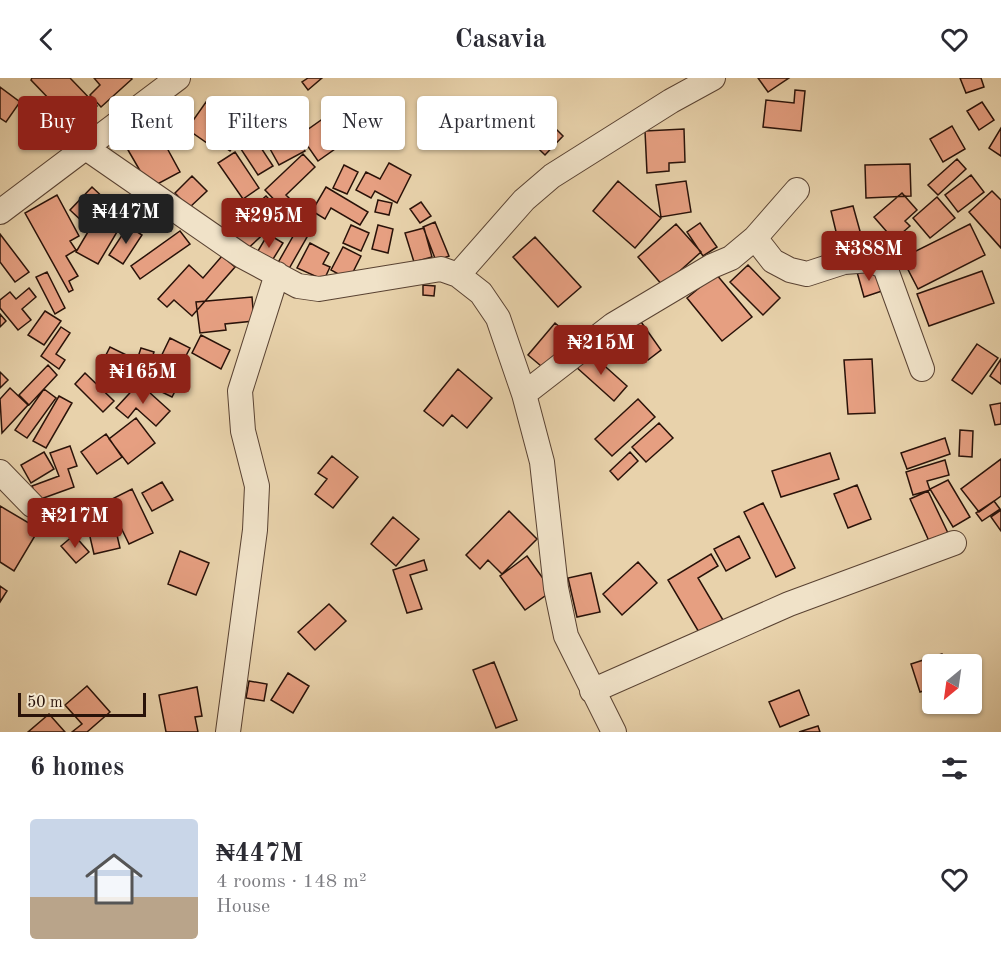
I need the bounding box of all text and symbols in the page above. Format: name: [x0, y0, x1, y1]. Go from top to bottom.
icon: back: [30, 23, 63, 56]
icon: heart: [938, 23, 971, 56]
text: Casavia: [455, 26, 546, 53]
chip: Buy: [18, 96, 97, 150]
chip: Rent: [109, 96, 194, 150]
chip: Filters: [206, 96, 309, 150]
chip: New: [321, 96, 405, 150]
chip: Apartment: [417, 96, 557, 150]
pin: ₦447M: [84, 194, 168, 245]
pin: ₦295M: [227, 198, 311, 249]
text: ₦447M: [92, 203, 160, 223]
text: ₦295M: [235, 207, 303, 227]
pin: ₦388M: [827, 231, 911, 282]
text: ₦388M: [835, 240, 903, 260]
pin: ₦215M: [559, 325, 643, 376]
text: ₦215M: [567, 334, 635, 354]
pin: ₦165M: [101, 354, 185, 405]
text: ₦165M: [109, 363, 177, 383]
pin: ₦217M: [33, 498, 117, 549]
text: ₦217M: [41, 507, 109, 527]
north arrow: [922, 654, 982, 714]
map controls: [922, 654, 982, 714]
scale bar: [18, 690, 146, 718]
text: 50 m: [27, 695, 63, 711]
icon: filters: [938, 752, 971, 785]
text: 6 homes: [30, 755, 124, 781]
text: ₦447M: [216, 841, 303, 867]
icon: home: [78, 843, 150, 915]
icon: heart: [938, 863, 971, 896]
text: 4 rooms · 148 m²: [216, 872, 366, 892]
text: House: [216, 897, 270, 917]

